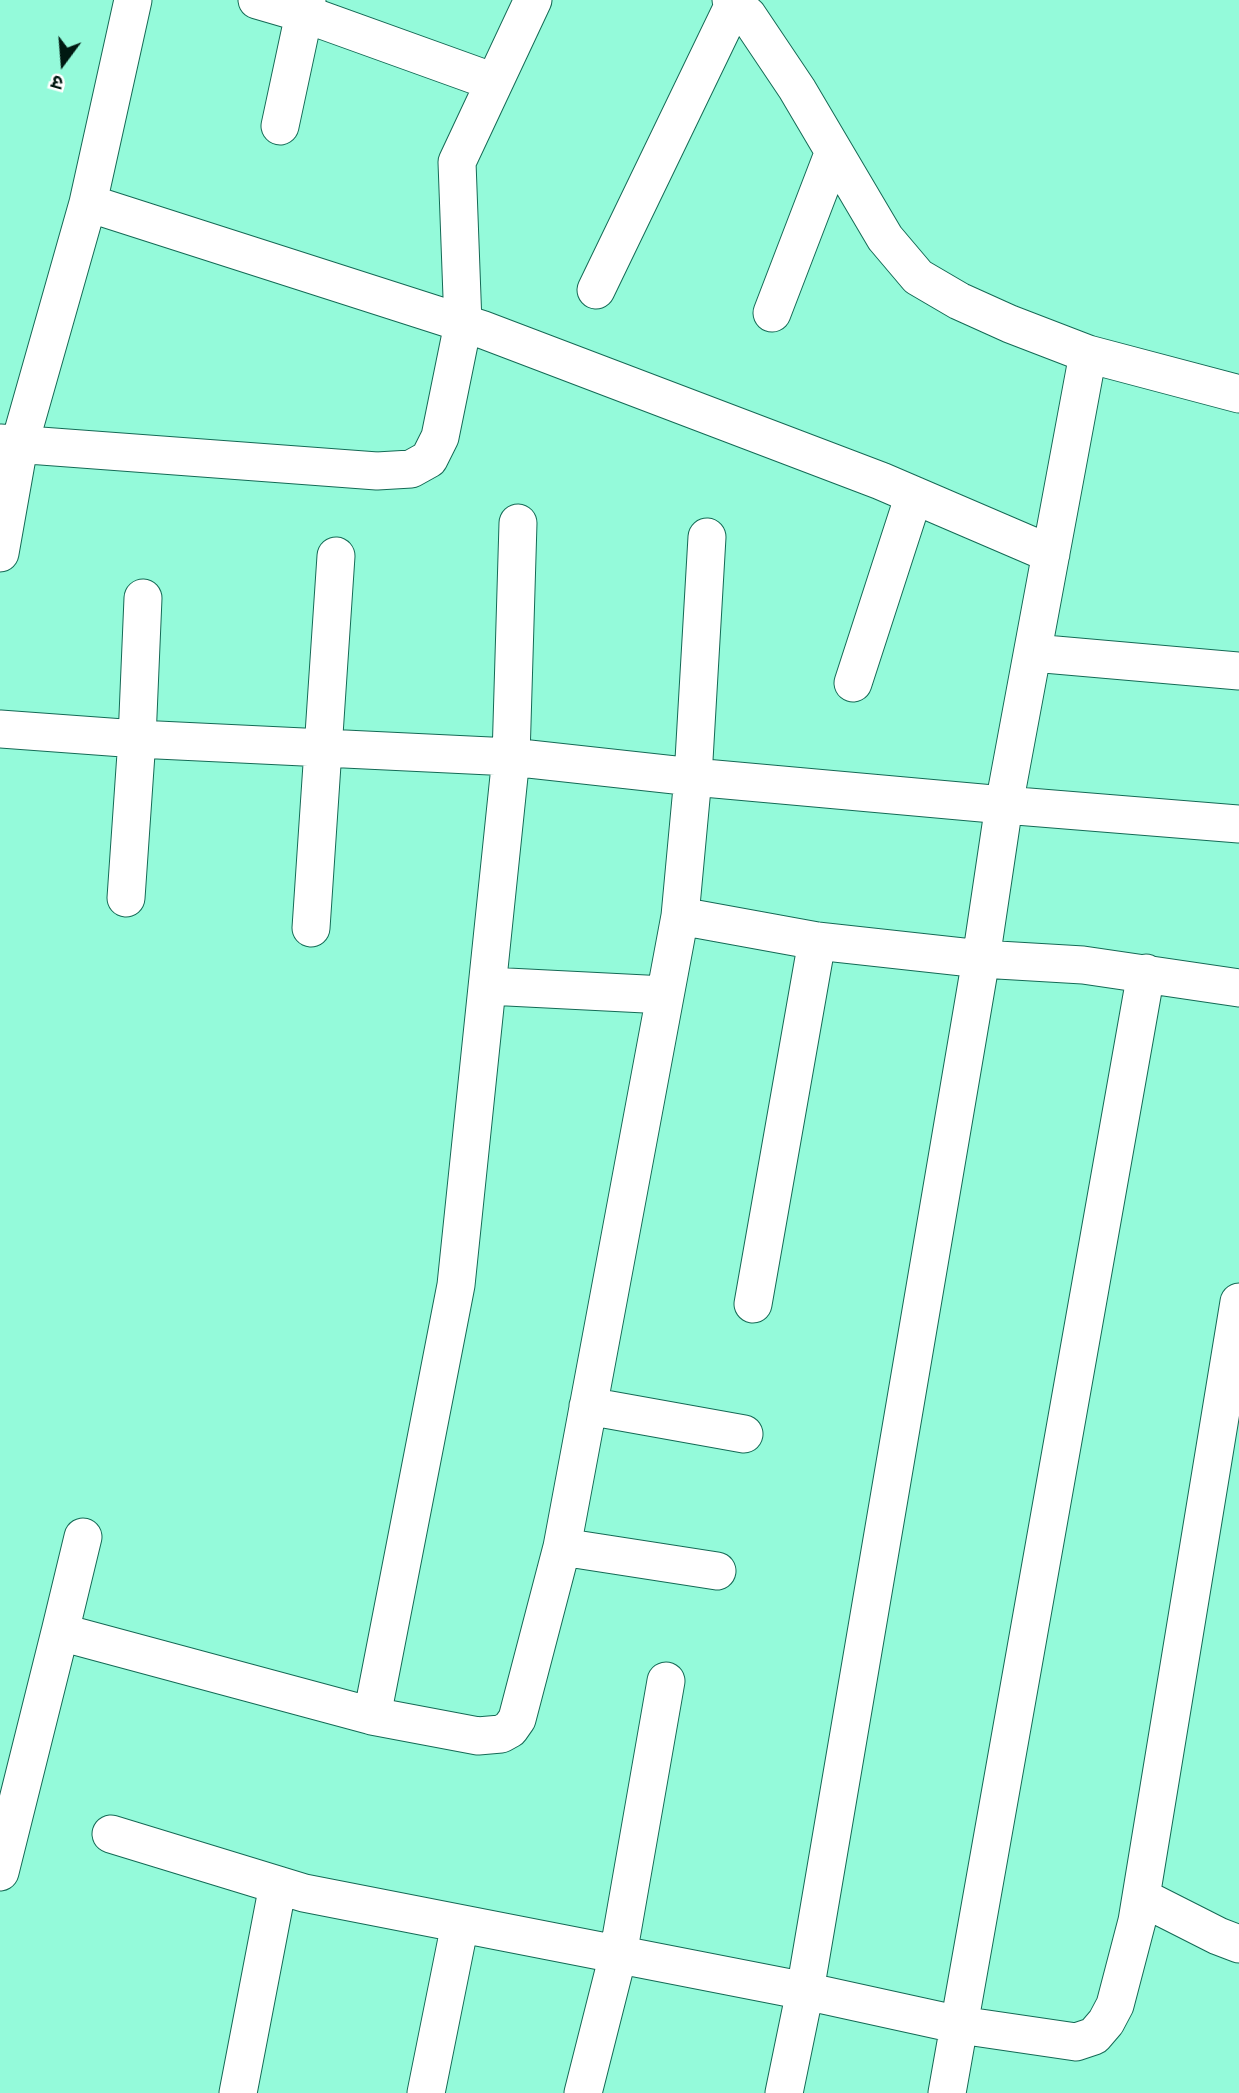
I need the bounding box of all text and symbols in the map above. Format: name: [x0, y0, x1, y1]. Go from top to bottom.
north arrow: [28, 28, 98, 98]
text: उ: [49, 71, 66, 95]

